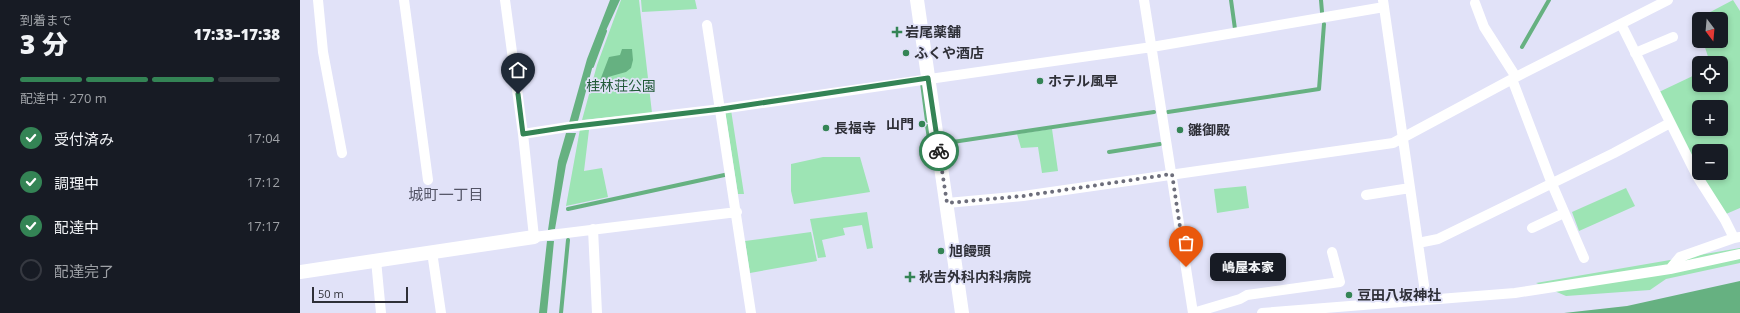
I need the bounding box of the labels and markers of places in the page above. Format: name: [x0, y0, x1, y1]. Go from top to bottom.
place label: 岩尾薬舗: [905, 22, 961, 41]
marker: 岩尾薬舗: [892, 27, 902, 37]
place label: ふくや酒店: [914, 43, 984, 62]
marker: ふくや酒店: [901, 48, 911, 58]
pin: [501, 53, 535, 94]
place label: ホテル風早: [1048, 71, 1118, 90]
marker: ホテル風早: [1035, 76, 1045, 86]
place label: 山門: [886, 114, 914, 133]
place label: 長福寺: [834, 118, 876, 137]
marker: 山門: [917, 119, 927, 129]
place label: 雛御殿: [1188, 120, 1230, 139]
marker: 長福寺: [821, 123, 831, 133]
marker: 雛御殿: [1175, 125, 1185, 135]
pin: [1169, 226, 1203, 267]
place label: 旭饅頭: [949, 241, 991, 260]
marker: 旭饅頭: [936, 246, 946, 256]
callout: 嶋屋本家: [1210, 253, 1286, 281]
place label: 秋吉外科内科病院: [919, 267, 1031, 286]
marker: 秋吉外科内科病院: [904, 271, 916, 283]
place label: 豆田八坂神社: [1357, 285, 1441, 304]
marker: 豆田八坂神社: [1344, 290, 1354, 300]

